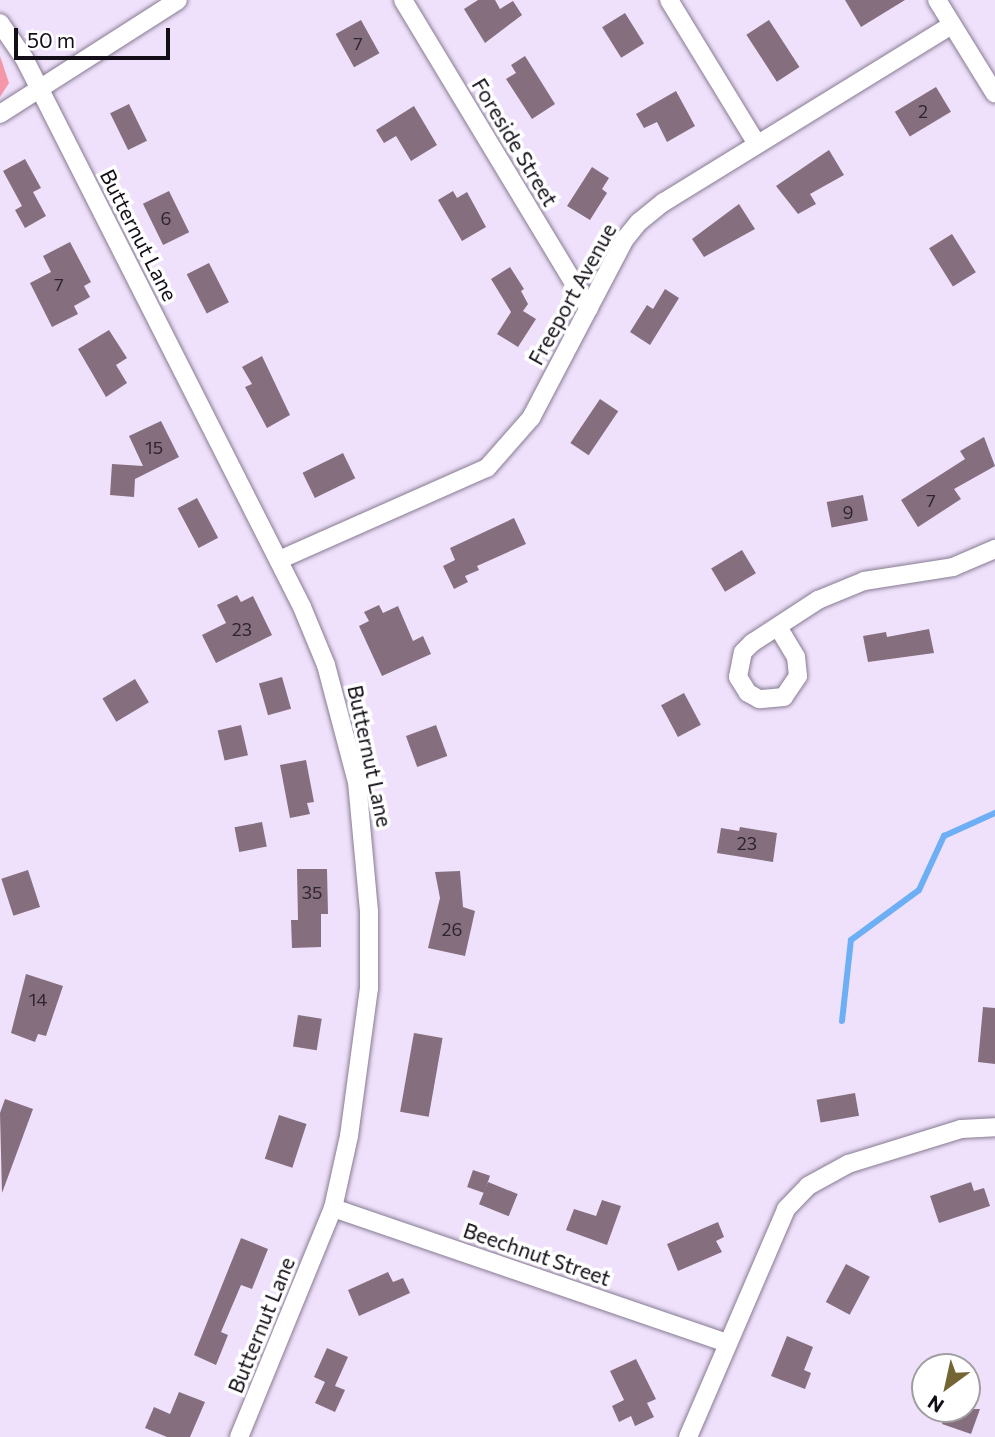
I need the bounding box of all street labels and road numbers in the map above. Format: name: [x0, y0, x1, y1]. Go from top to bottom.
street label: Foreside Street: [467, 73, 563, 211]
street label: Butternut Lane: [95, 165, 183, 305]
street label: Freeport Avenue: [523, 219, 621, 369]
street label: Butternut Lane: [343, 683, 397, 829]
street label: Beechnut Street: [460, 1217, 614, 1291]
street label: Butternut Lane: [222, 1253, 300, 1397]

